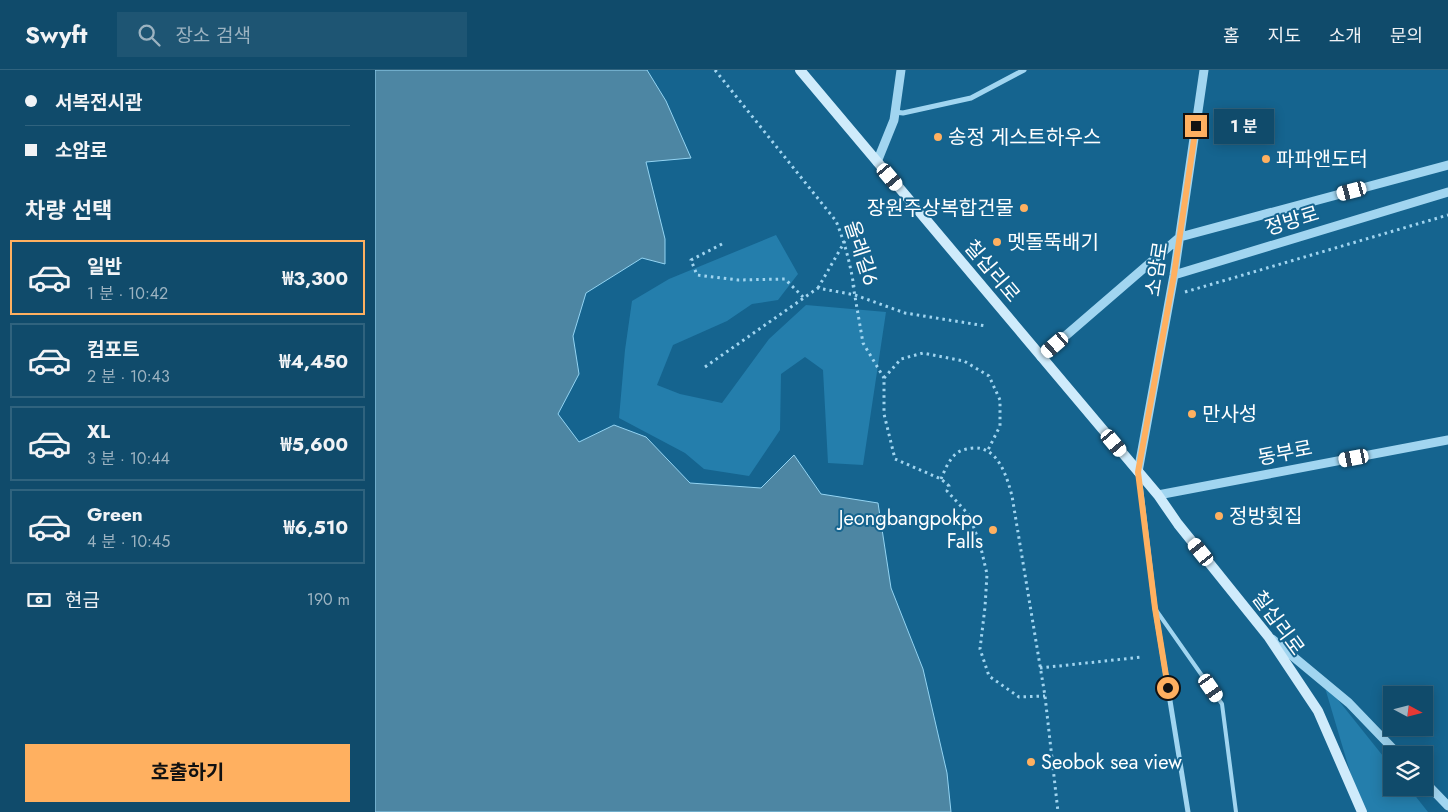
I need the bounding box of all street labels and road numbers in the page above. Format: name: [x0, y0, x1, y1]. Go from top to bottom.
street label: 정방로: [1261, 199, 1323, 243]
street label: 올레길6: [837, 217, 885, 289]
street label: 칠십리로: [957, 233, 1027, 309]
street label: 소암로: [1138, 239, 1176, 299]
street label: 동부로: [1255, 433, 1315, 473]
street label: 칠십리로: [1245, 585, 1311, 661]

